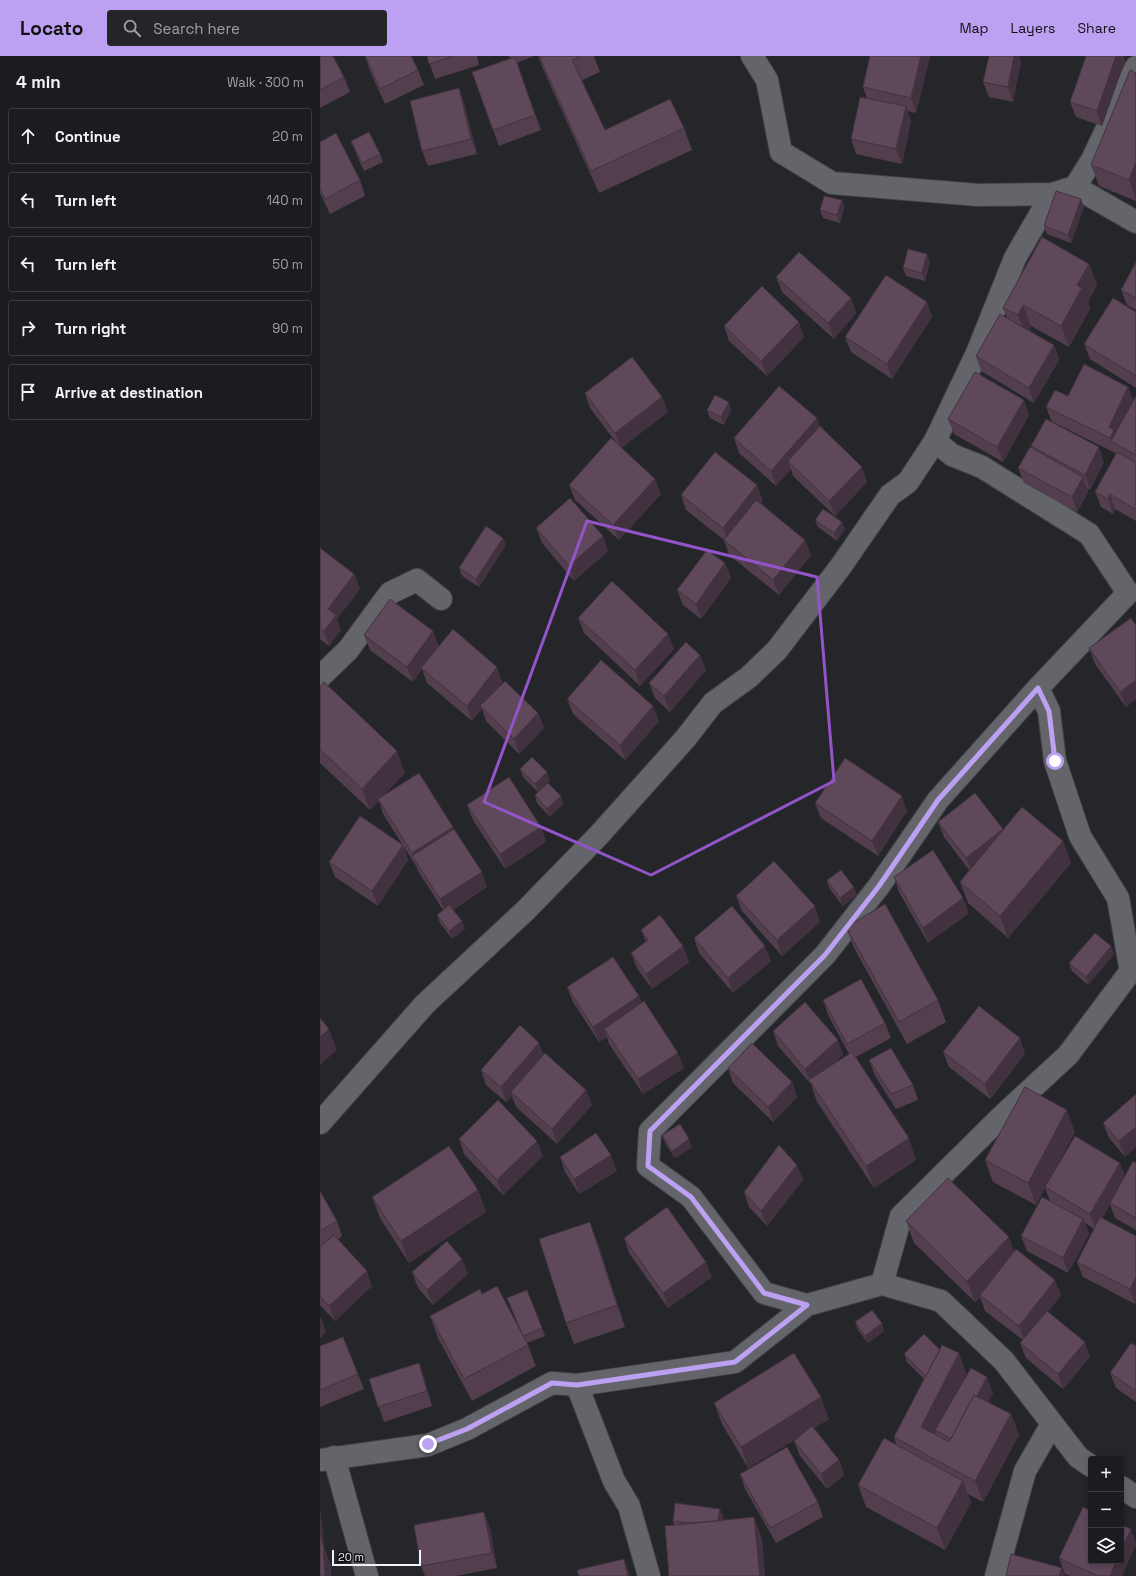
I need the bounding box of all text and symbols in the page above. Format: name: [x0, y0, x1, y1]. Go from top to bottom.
search box: [107, 10, 387, 46]
text: Locato: [20, 16, 83, 41]
icon: search: [121, 17, 143, 39]
text: Search here: [153, 19, 240, 38]
text: Map: [959, 19, 989, 37]
text: Layers: [1011, 19, 1055, 37]
text: Share: [1077, 19, 1116, 37]
text: 4 min: [16, 71, 61, 93]
text: Walk · 300 m: [227, 74, 304, 91]
icon: ahead: [17, 125, 39, 147]
text: Continue: [55, 127, 121, 146]
text: 20 m: [272, 128, 303, 145]
icon: left: [17, 189, 39, 211]
text: Turn left: [55, 191, 117, 210]
text: 140 m: [267, 192, 303, 209]
icon: left: [17, 253, 39, 275]
text: Turn left: [55, 255, 117, 274]
text: 50 m: [272, 256, 303, 273]
icon: right: [17, 317, 39, 339]
text: Turn right: [55, 319, 126, 338]
text: 90 m: [272, 320, 303, 337]
icon: arrive: [17, 381, 39, 403]
text: Arrive at destination: [55, 383, 203, 402]
route start: [1046, 752, 1064, 770]
route end: [419, 1435, 437, 1453]
map controls: [1088, 1456, 1124, 1564]
button: +: [1088, 1456, 1124, 1492]
button: −: [1088, 1492, 1124, 1528]
button: layers: [1088, 1528, 1124, 1564]
scale bar: [332, 1548, 421, 1567]
text: 20 m: [338, 1550, 364, 1564]

